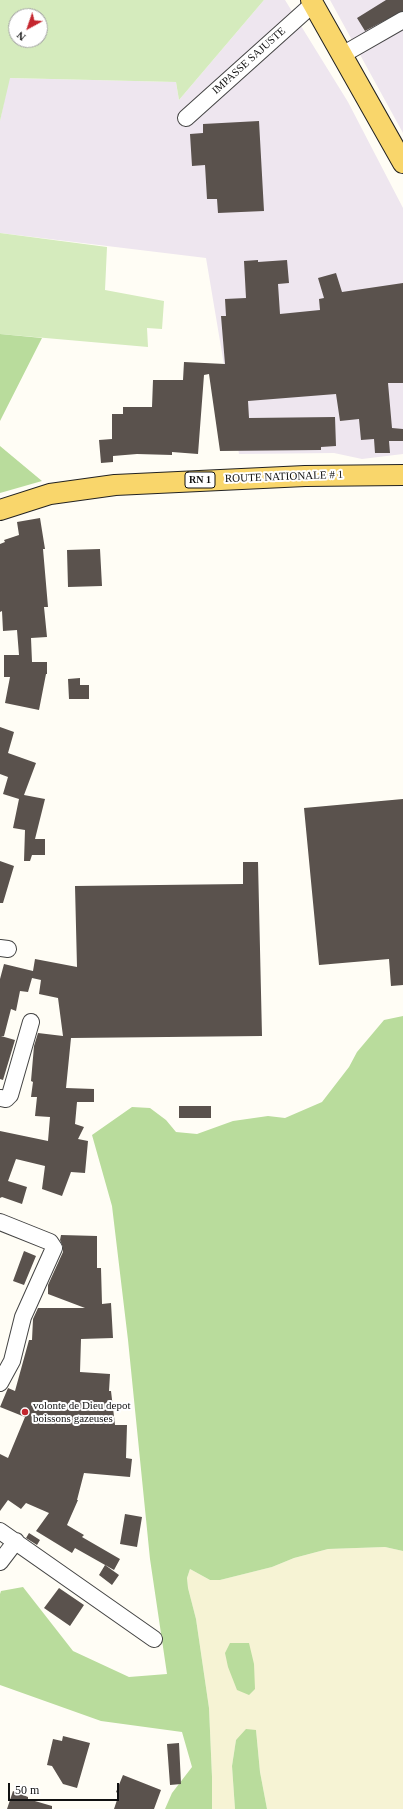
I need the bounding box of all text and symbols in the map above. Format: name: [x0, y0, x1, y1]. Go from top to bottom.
north arrow: [8, 8, 48, 48]
street label: IMPASSE SAJUSTE: [210, 25, 288, 97]
text: N: [14, 29, 28, 44]
street label: ROUTE NATIONALE # 1: [225, 468, 343, 486]
road number: RN 1: [185, 472, 215, 488]
place label: volonte de Dieu depot boissons gazeuses: [33, 1399, 130, 1425]
marker: volonte de Dieu depot boissons gazeuses: [20, 1407, 30, 1417]
scale bar: [10, 1775, 121, 1801]
text: 50 m: [15, 1783, 39, 1797]

